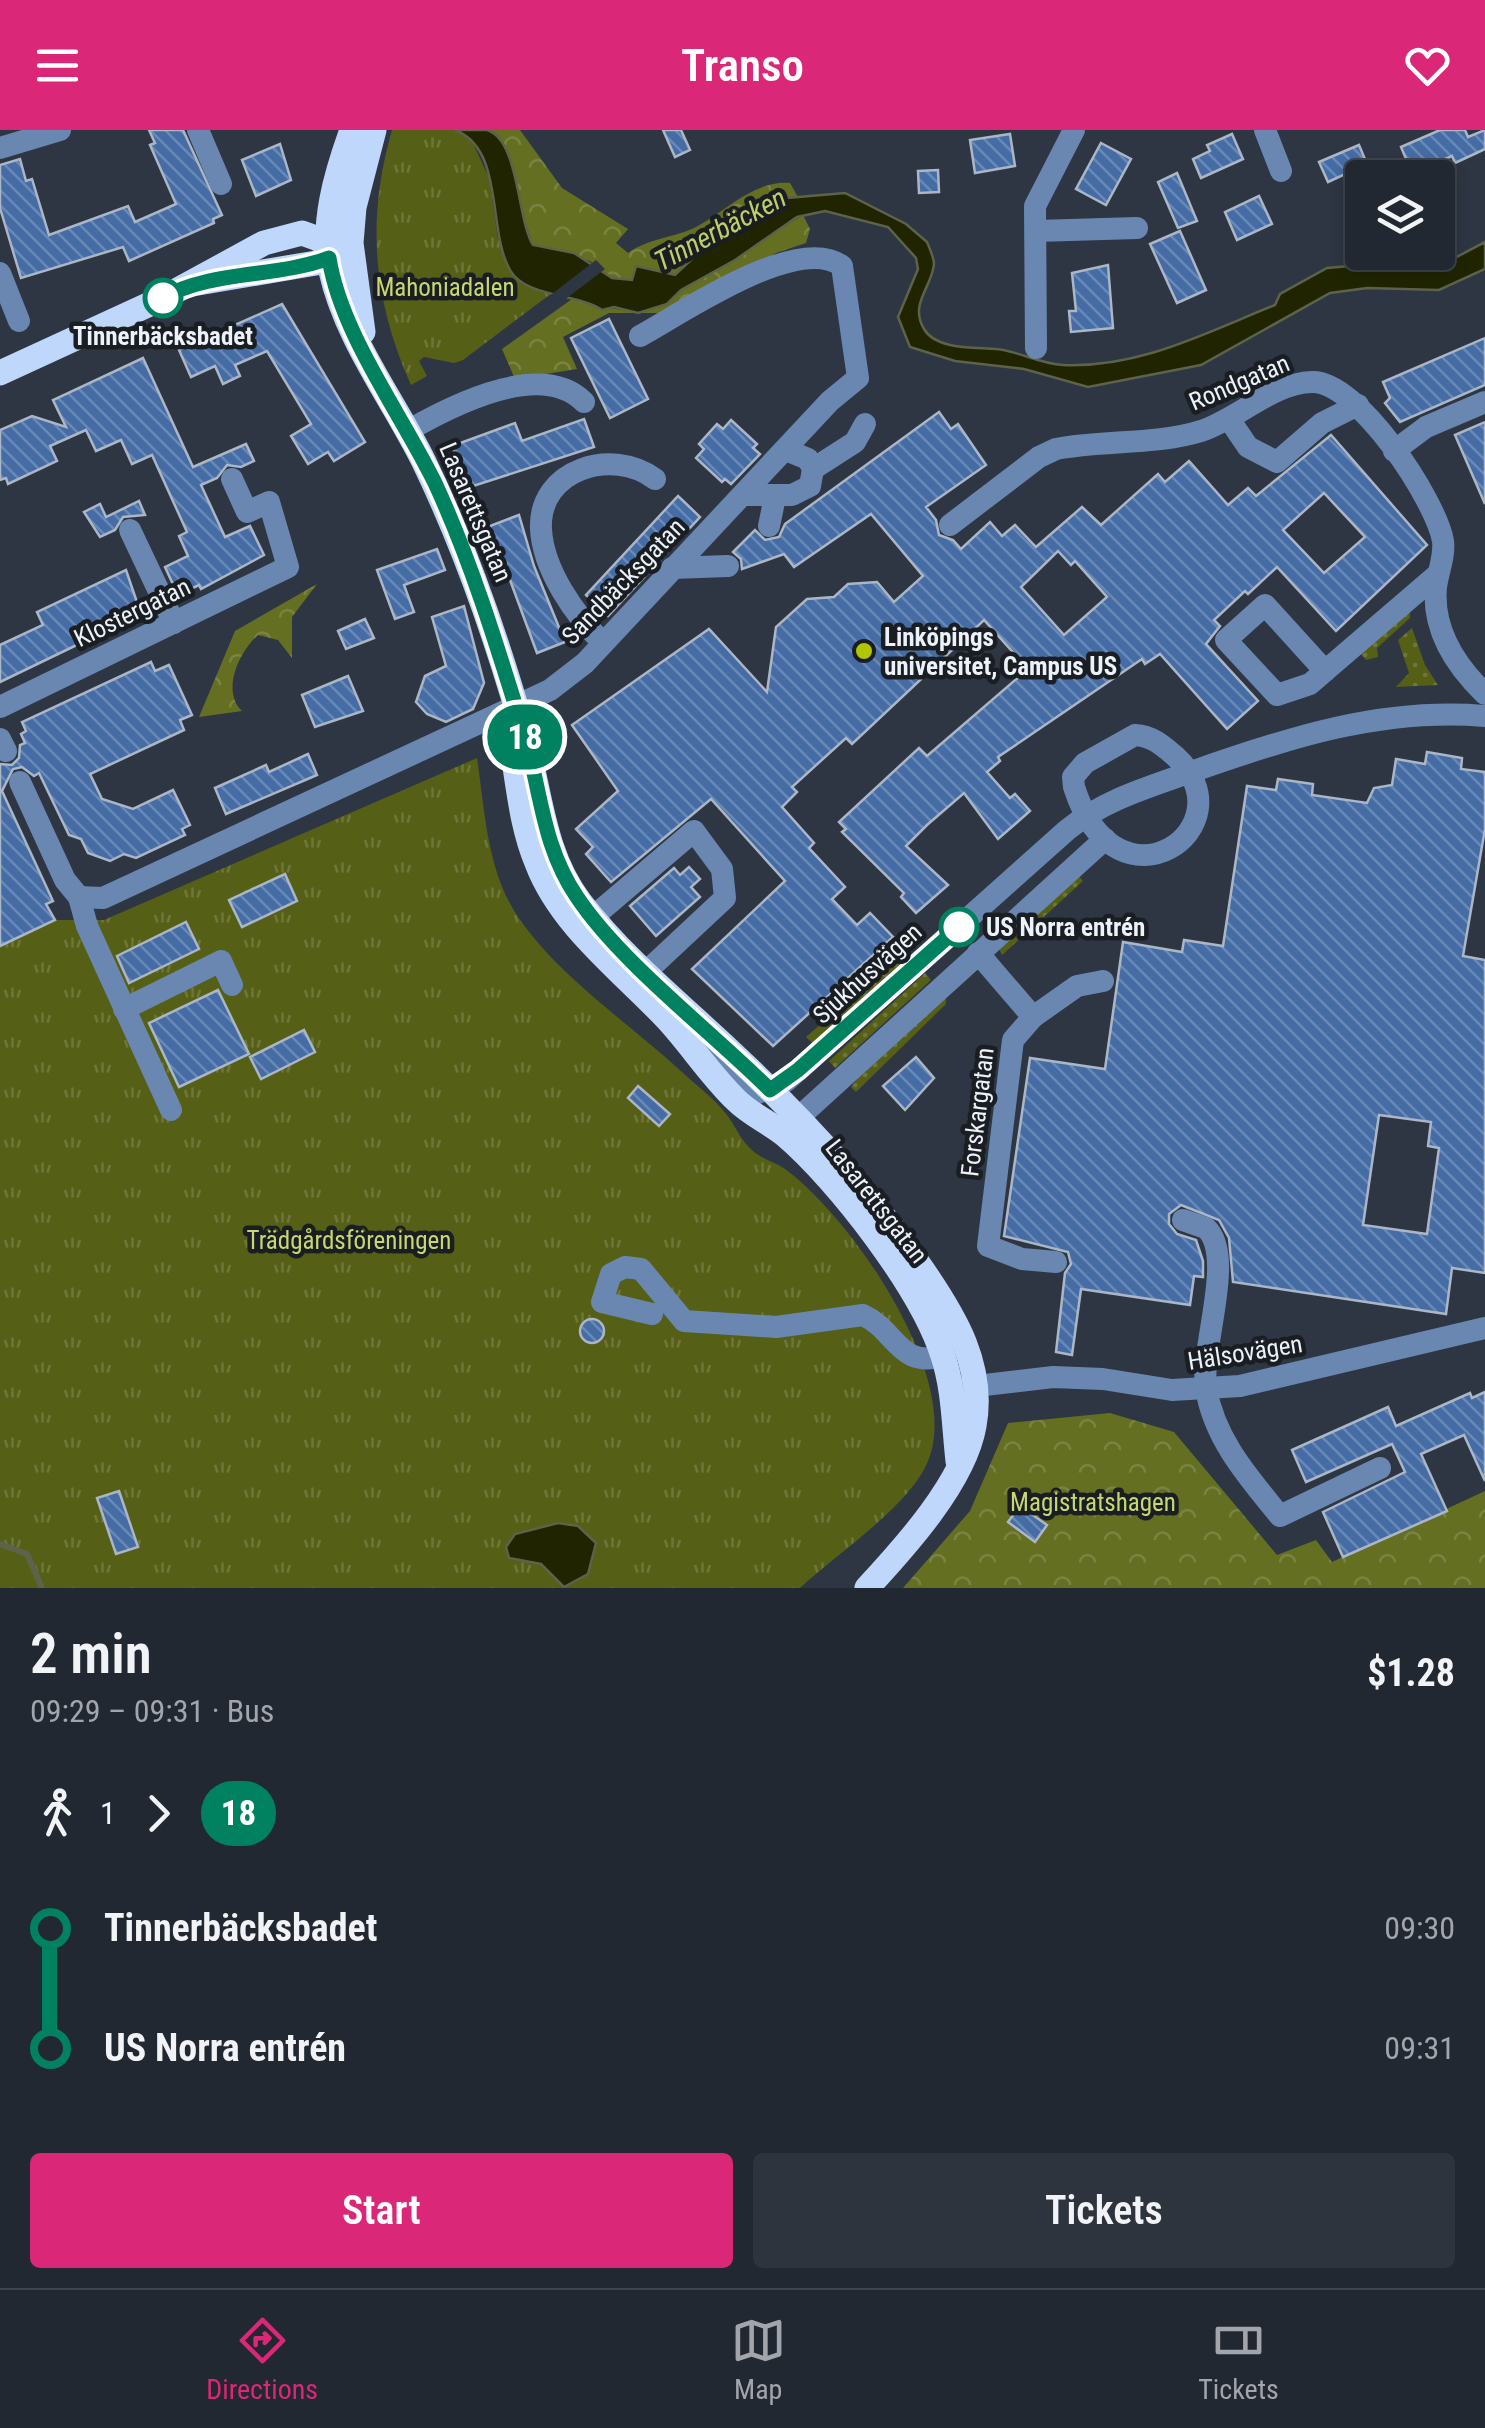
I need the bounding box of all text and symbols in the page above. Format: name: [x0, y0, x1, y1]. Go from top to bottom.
icon: menu: [30, 38, 85, 93]
icon: heart: [1400, 38, 1455, 93]
text: Transo: [681, 39, 804, 92]
map controls: [1345, 160, 1455, 270]
button: layers: [1345, 160, 1455, 270]
water label: Tinnerbäcken: [649, 181, 792, 278]
park label: Mahoniadalen: [375, 273, 515, 302]
marker: Tinnerbäcksbadet: [144, 279, 182, 317]
place label: Tinnerbäcksbadet: [73, 322, 253, 351]
street label: Rondgatan: [1185, 348, 1294, 417]
street label: Lasarettsgatan: [433, 438, 518, 586]
street label: Sandbäcksgatan: [556, 512, 691, 650]
street label: Klostergatan: [69, 572, 195, 653]
place label: Linköpings universitet, Campus US: [884, 623, 1117, 681]
marker: Linköpings universitet, Campus US: [853, 640, 875, 662]
line badge: 18: [480, 704, 570, 770]
text: 18: [507, 717, 543, 758]
marker: US Norra entrén: [940, 908, 978, 946]
place label: US Norra entrén: [986, 913, 1145, 942]
street label: Sjukhusvägen: [807, 917, 928, 1030]
street label: Forskargatan: [955, 1046, 1000, 1178]
street label: Lasarettsgatan: [820, 1134, 934, 1269]
park label: Trädgårdsföreningen: [247, 1226, 451, 1255]
street label: Hälsovägen: [1186, 1329, 1304, 1376]
park label: Magistratshagen: [1010, 1488, 1176, 1517]
text: 2 min: [30, 1622, 152, 1686]
text: $1.28: [1367, 1651, 1455, 1695]
text: 09:29 – 09:31 · Bus: [30, 1692, 274, 1730]
icon: walk: [30, 1786, 85, 1841]
icon: forward: [131, 1786, 186, 1841]
text: 18: [221, 1793, 256, 1834]
text: 1: [100, 1794, 116, 1832]
text: Tinnerbäcksbadet: [104, 1906, 377, 1950]
text: 09:30: [1384, 1909, 1455, 1947]
text: US Norra entrén: [104, 2026, 346, 2070]
text: 09:31: [1384, 2029, 1455, 2067]
button: Start: [30, 2153, 733, 2268]
button: Tickets: [753, 2153, 1455, 2268]
tab: Directions: [206, 2313, 318, 2406]
tab: Map: [731, 2313, 786, 2406]
tab: Tickets: [1198, 2313, 1279, 2406]

